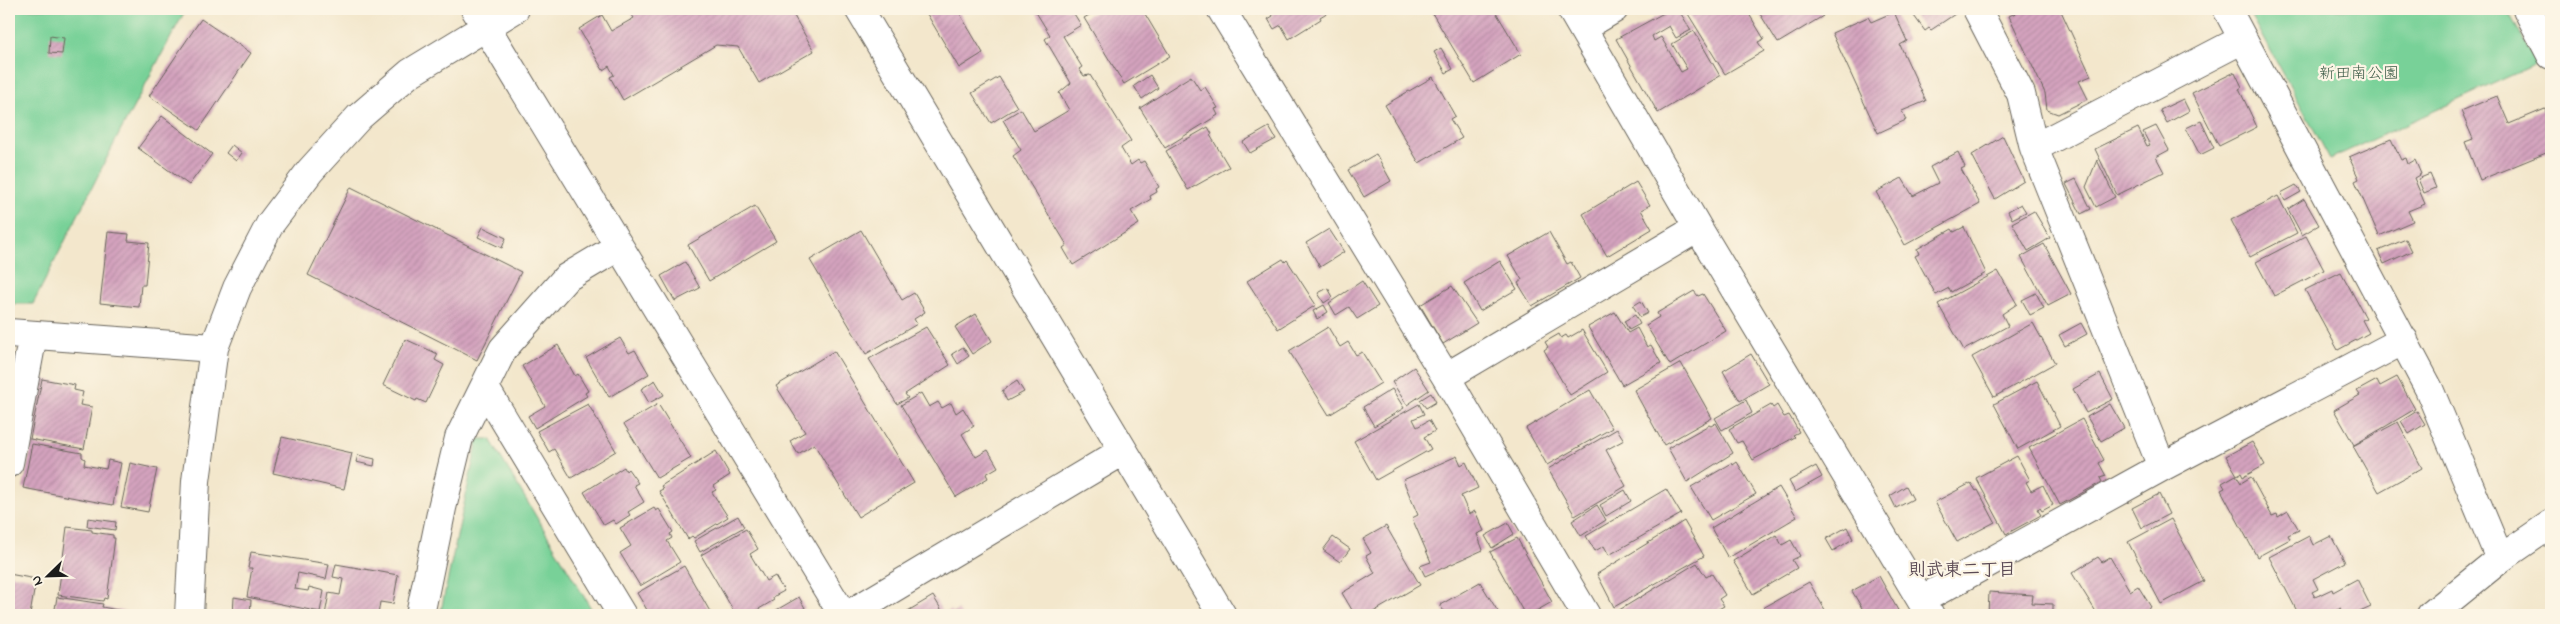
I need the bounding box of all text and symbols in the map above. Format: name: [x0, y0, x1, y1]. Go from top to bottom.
park label: 新田南公園: [2319, 62, 2399, 86]
north arrow: [22, 552, 72, 602]
district label: 則武東二丁目: [1908, 558, 2016, 584]
text: N: [26, 572, 49, 589]

